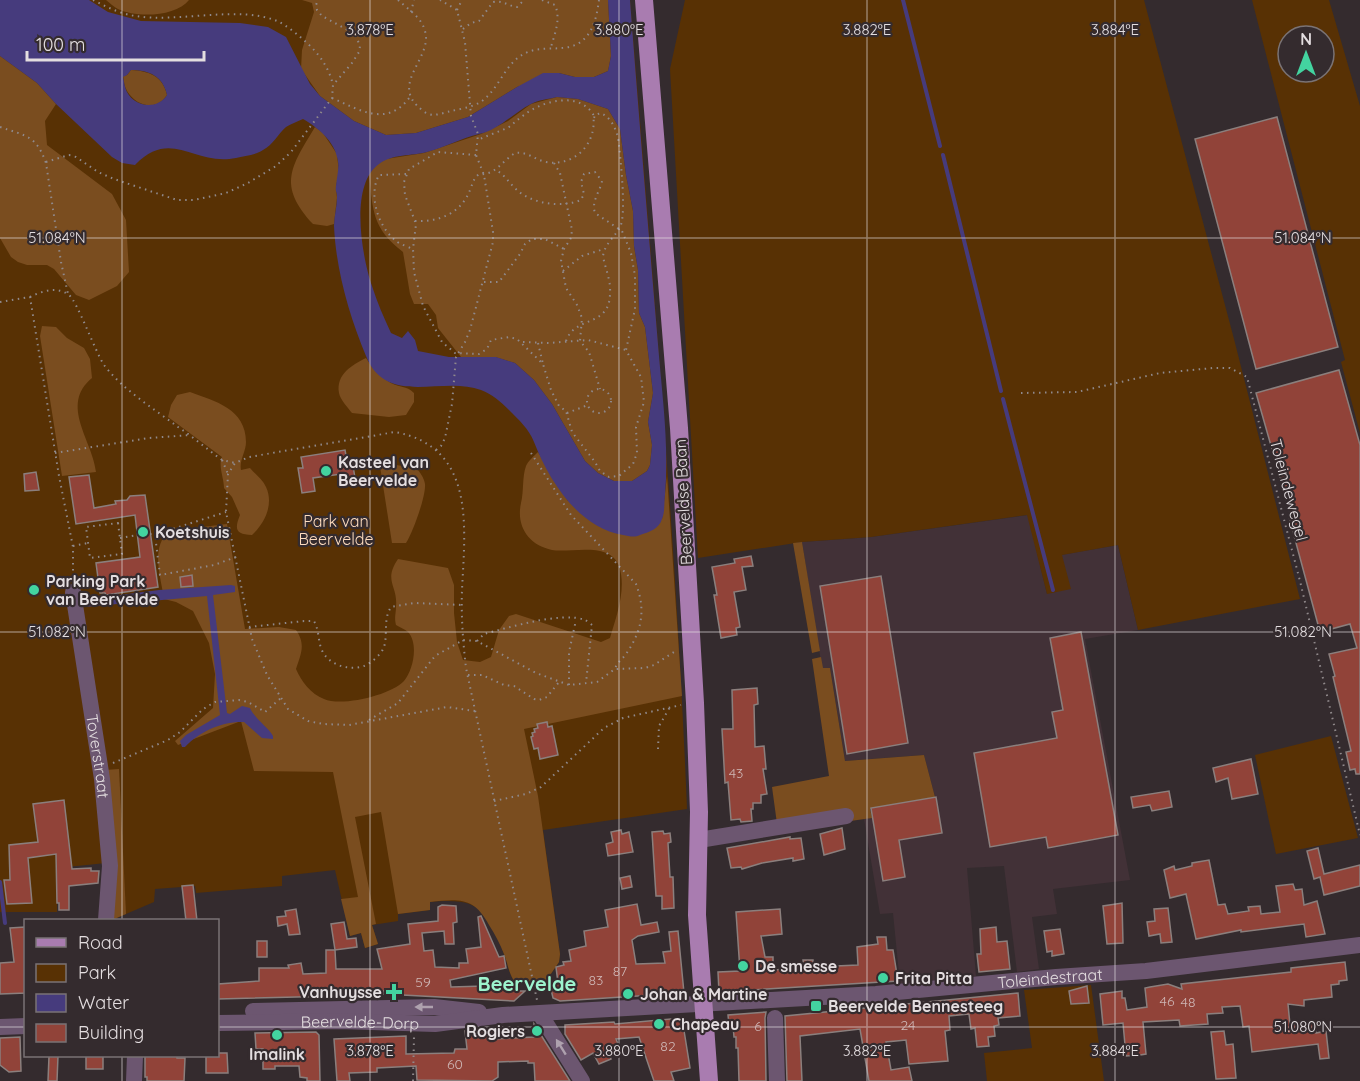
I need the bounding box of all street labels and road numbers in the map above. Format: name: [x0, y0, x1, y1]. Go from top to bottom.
street label: Toleindewegel: [1266, 437, 1312, 543]
street label: Beerveldse Baan: [670, 438, 696, 566]
street label: Toverstraat: [82, 713, 114, 799]
street label: Toleindestraat: [997, 964, 1103, 992]
street label: Beervelde-Dorp: [301, 1011, 420, 1033]

